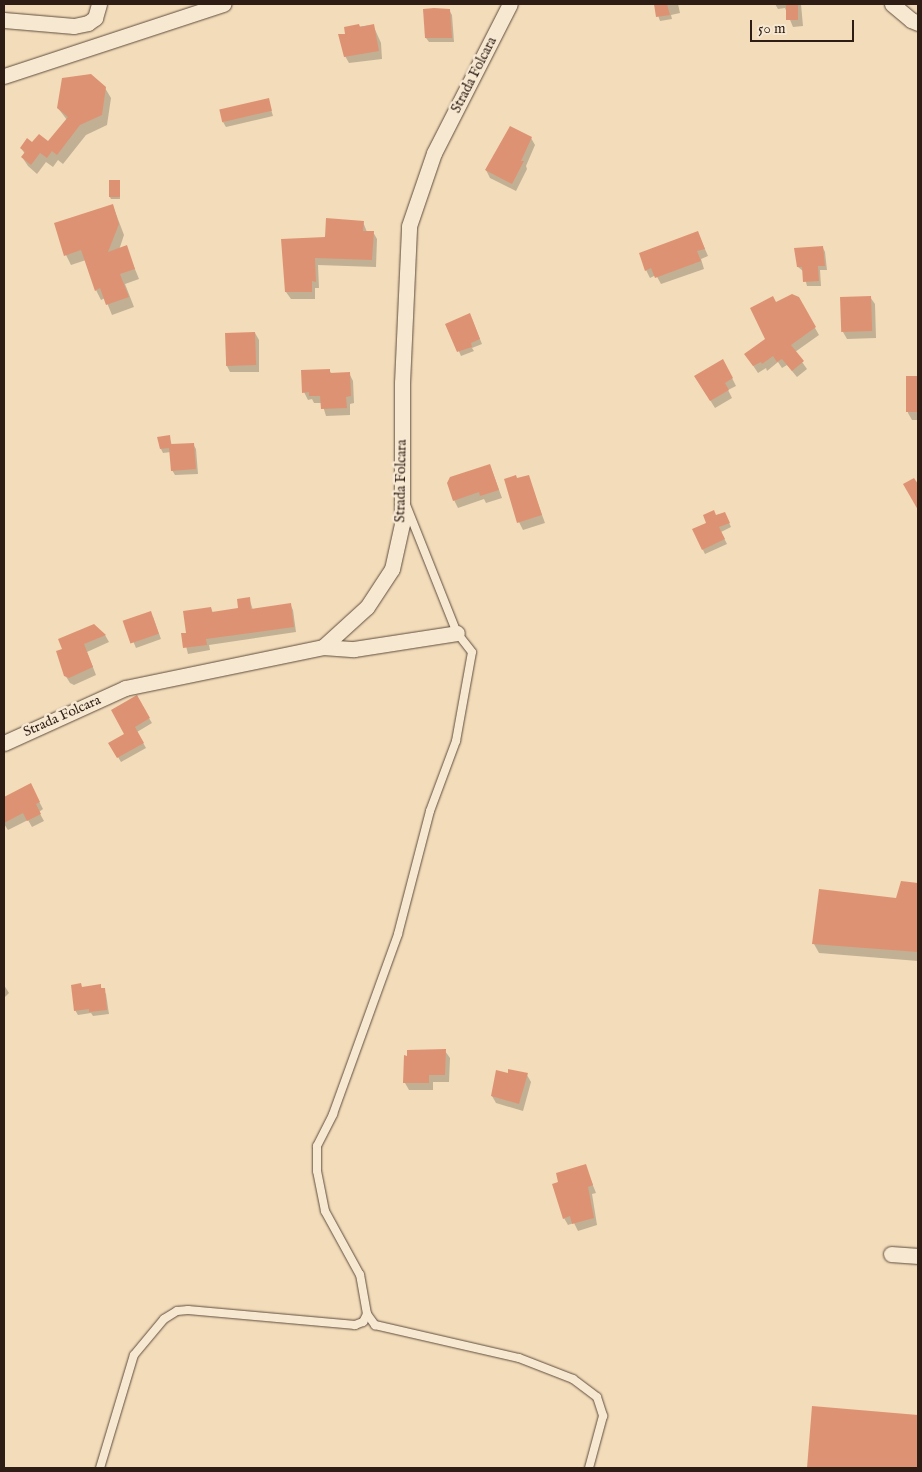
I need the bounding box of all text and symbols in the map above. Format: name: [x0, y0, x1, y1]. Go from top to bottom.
scale bar: [752, 10, 856, 42]
text: 50 m: [758, 19, 786, 38]
street label: Strada Folcara: [448, 34, 500, 116]
street label: Strada Folcara: [392, 439, 410, 523]
street label: Strada Folcara: [21, 691, 103, 741]

